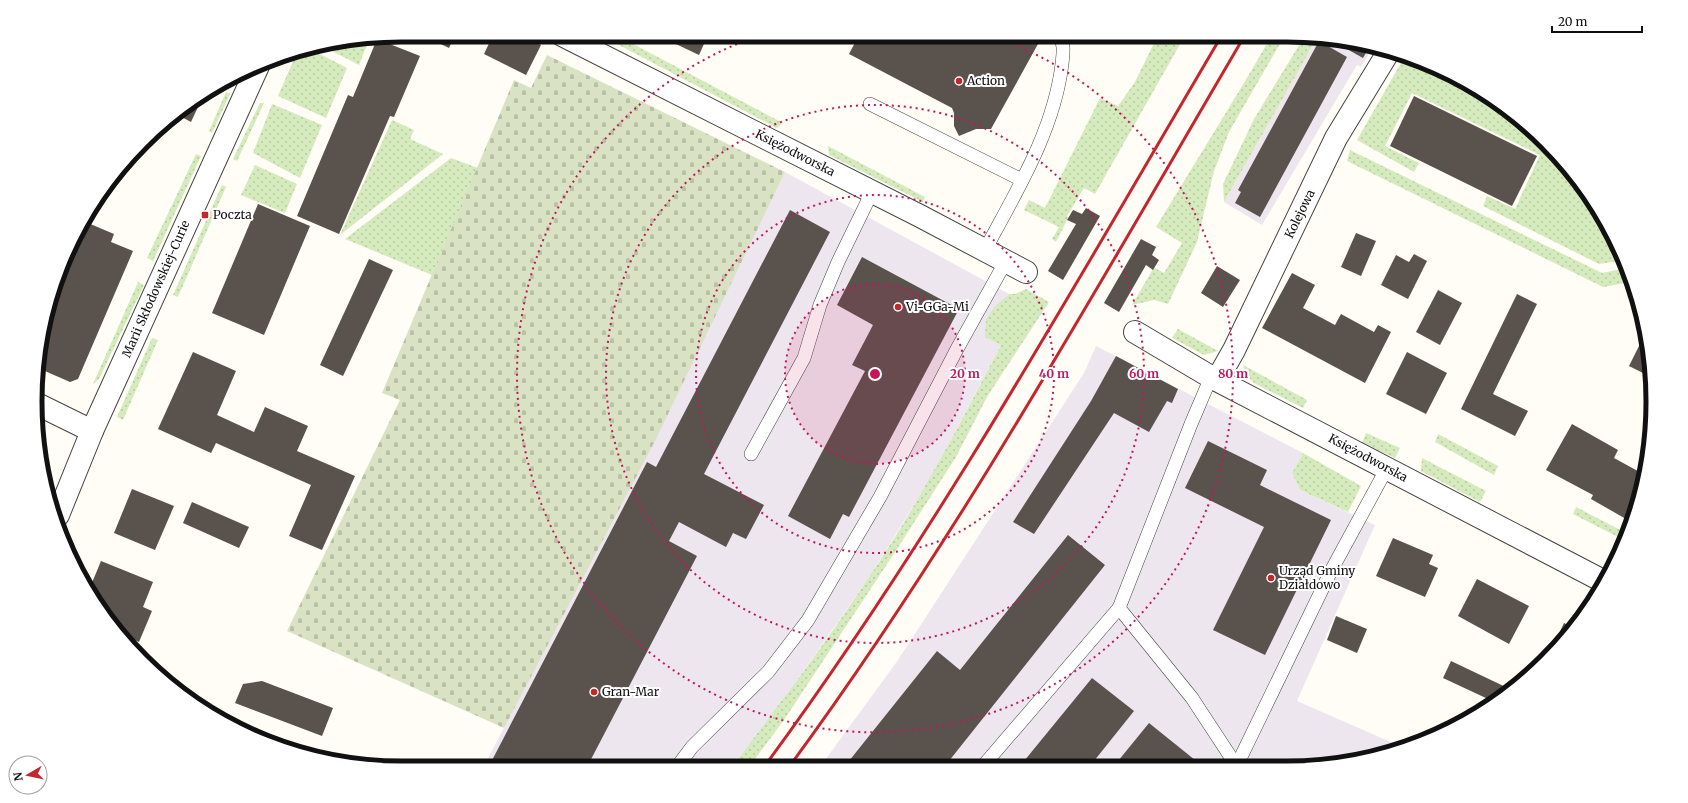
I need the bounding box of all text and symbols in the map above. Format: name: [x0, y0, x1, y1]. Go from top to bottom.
scale bar: [1552, 8, 1642, 34]
text: 20 m: [1558, 14, 1587, 29]
place label: Action: [966, 73, 1005, 88]
marker: Action: [954, 76, 964, 86]
street label: Księżodworska: [753, 126, 838, 179]
street label: Kolejowa: [1281, 186, 1318, 241]
place label: Poczta: [213, 207, 252, 222]
marker: Poczta: [200, 210, 210, 220]
street label: Marii Skłodowskiej-Curie: [118, 218, 193, 360]
place label: Vi-GGa-Mi: [905, 299, 969, 314]
marker: Vi-GGa-Mi: [893, 302, 903, 312]
text: 20 m: [950, 366, 980, 381]
text: 40 m: [1039, 366, 1069, 381]
text: 60 m: [1129, 366, 1159, 381]
text: 80 m: [1218, 366, 1248, 381]
centre of rings: [868, 367, 882, 381]
street label: Księżodworska: [1326, 430, 1411, 485]
place label: Urząd Gminy Działdowo: [1279, 563, 1355, 592]
marker: Urząd Gminy Działdowo: [1266, 573, 1276, 583]
place label: Gran-Mar: [602, 684, 660, 699]
marker: Gran-Mar: [589, 687, 599, 697]
north arrow: [8, 755, 48, 795]
text: N: [10, 771, 26, 782]

